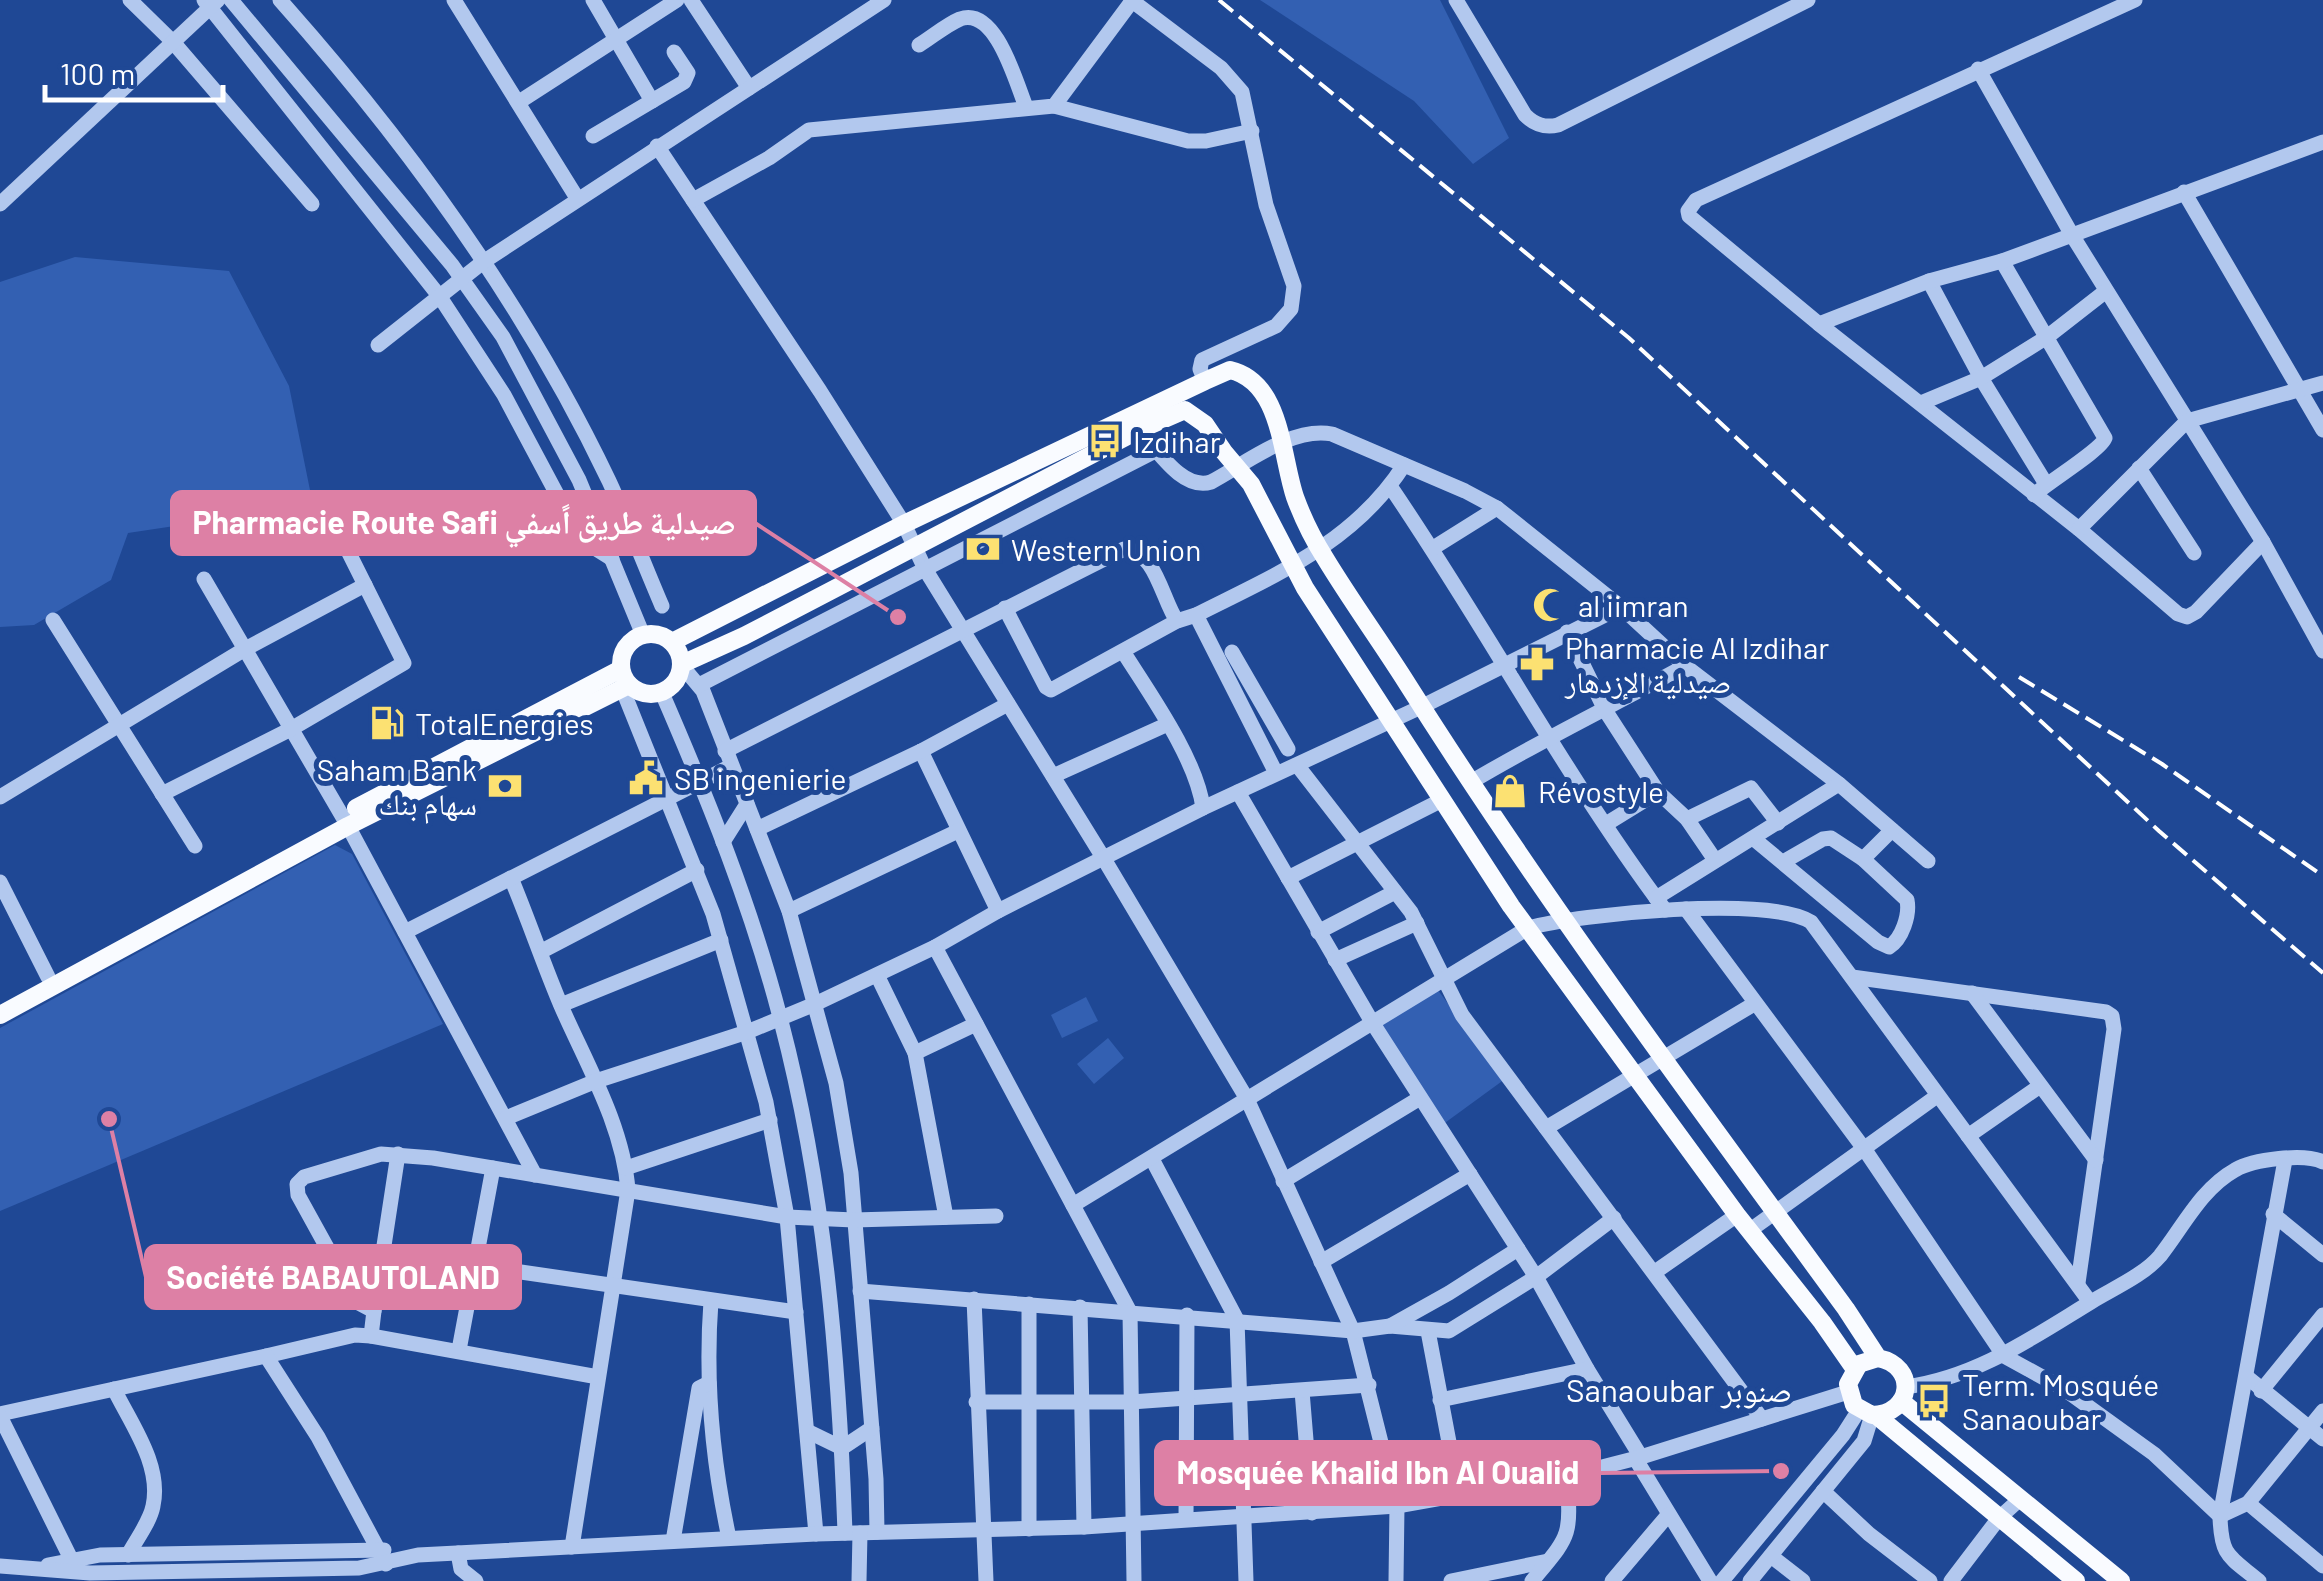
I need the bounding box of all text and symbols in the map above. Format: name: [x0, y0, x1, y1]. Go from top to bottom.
scale bar: [45, 40, 222, 102]
text: 100 m: [60, 55, 135, 91]
bus stop icon: Izdihar: [1086, 422, 1124, 460]
place label: Izdihar: [1133, 423, 1221, 459]
callout: Pharmacie Route Safi صيدلية طريق اًسفي: [172, 492, 755, 554]
text: Pharmacie Route Safi صيدلية طريق اًسفي: [192, 502, 736, 548]
bank icon: Western Union: [964, 530, 1002, 568]
place label: Western Union: [1011, 531, 1201, 567]
mosque icon: al iimran: [1531, 586, 1569, 624]
place label: al iimran: [1578, 587, 1689, 623]
place label: Pharmacie Al Izdihar صيدلية الإزدهار: [1564, 629, 1829, 701]
pharmacy icon: Pharmacie Al Izdihar صيدلية الإزدهار: [1518, 645, 1556, 683]
fuel station icon: TotalEnergies: [368, 704, 406, 742]
place label: TotalEnergies: [415, 705, 594, 741]
place label: Saham Bank سهام بنك: [317, 751, 477, 824]
public building icon: SB ingenierie: [627, 759, 665, 797]
place label: SB ingenierie: [674, 760, 847, 796]
bank icon: Saham Bank سهام بنك: [486, 767, 524, 805]
shop icon: Révostyle: [1491, 772, 1529, 810]
place label: Révostyle: [1538, 773, 1664, 809]
callout: Société BABAUTOLAND: [146, 1246, 520, 1308]
text: Société BABAUTOLAND: [166, 1257, 500, 1295]
place label: Term. Mosquée Sanaoubar: [1962, 1366, 2159, 1436]
district label: Sanaoubar صنوبر: [1566, 1370, 1792, 1409]
bus stop icon: Term. Mosquée Sanaoubar: [1915, 1382, 1953, 1420]
callout: Mosquée Khalid Ibn Al Oualid: [1156, 1442, 1599, 1504]
text: Mosquée Khalid Ibn Al Oualid: [1177, 1452, 1579, 1490]

